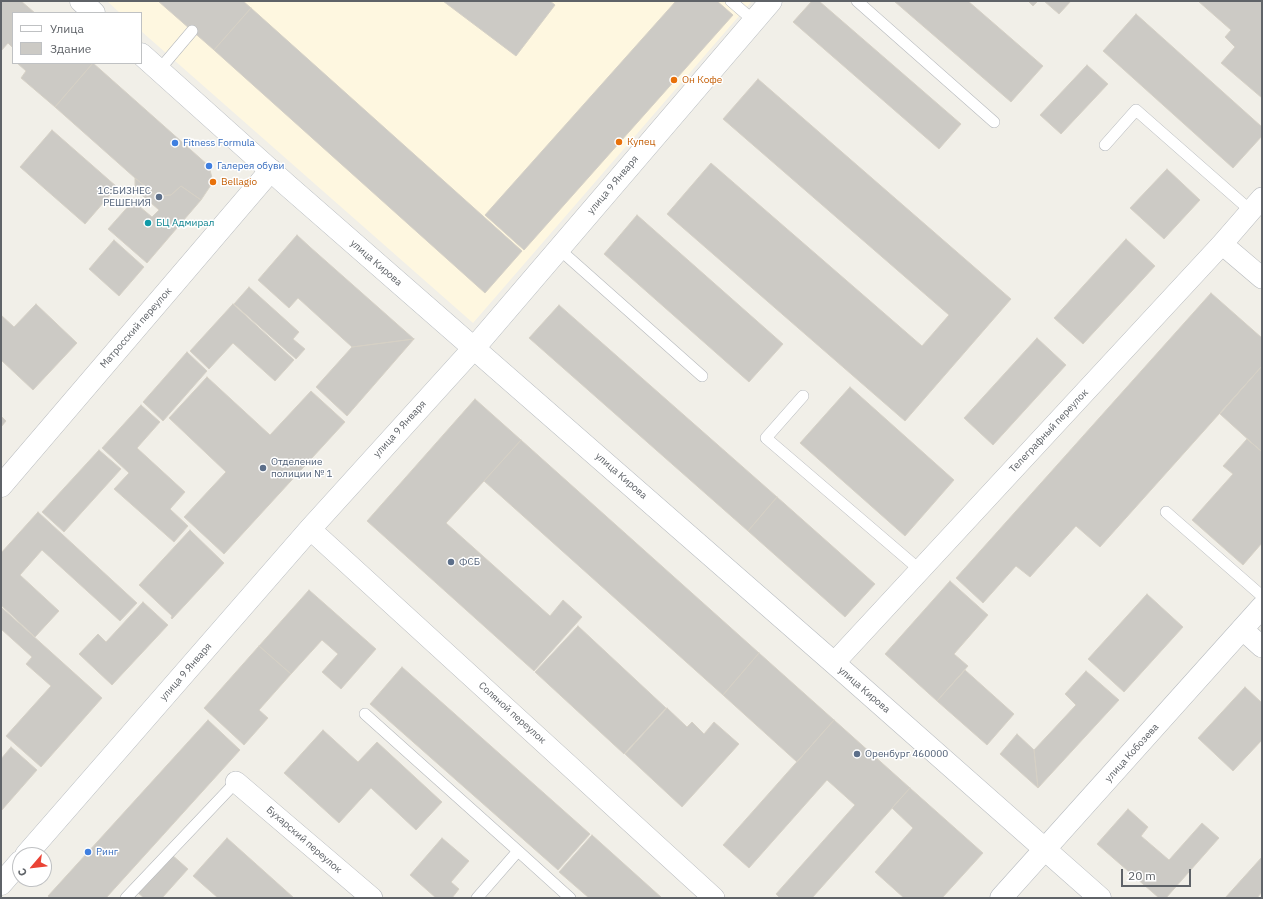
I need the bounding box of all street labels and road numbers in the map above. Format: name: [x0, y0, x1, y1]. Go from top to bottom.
street label: улица 9 Января: [585, 153, 641, 217]
street label: улица Кирова: [348, 237, 404, 289]
street label: Матросский переулок: [98, 285, 174, 371]
street label: Телеграфный переулок: [1007, 387, 1091, 475]
street label: улица 9 Января: [371, 398, 429, 460]
street label: улица Кирова: [593, 450, 649, 502]
street label: улица 9 Января: [158, 641, 214, 703]
street label: улица Кирова: [836, 664, 892, 716]
street label: Соляной переулок: [476, 680, 548, 746]
street label: улица Кобозева: [1103, 721, 1161, 785]
street label: Бухарский переулок: [264, 804, 344, 876]

